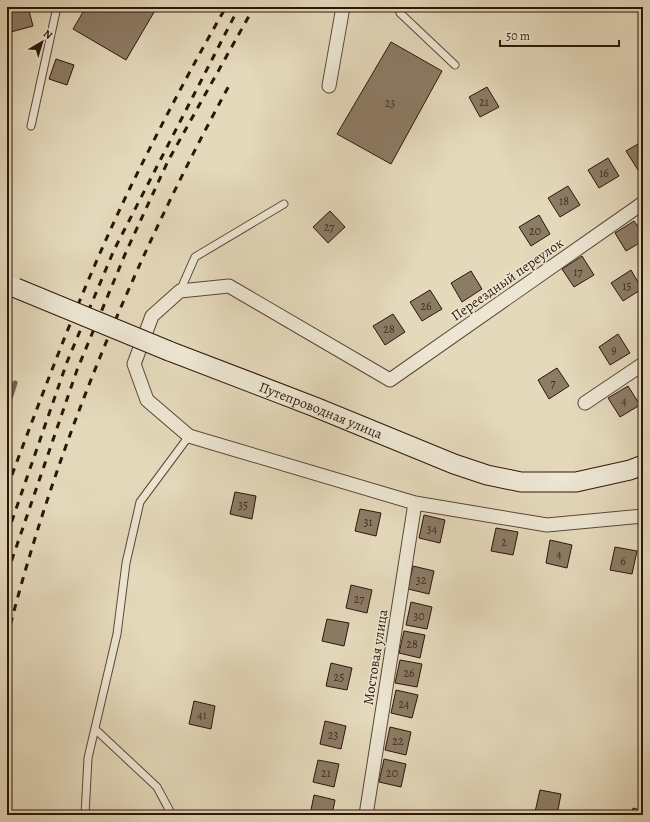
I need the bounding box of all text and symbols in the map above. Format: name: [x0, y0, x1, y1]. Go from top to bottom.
north arrow: [22, 22, 62, 62]
scale bar: [500, 22, 619, 48]
text: N: [40, 26, 56, 43]
text: 50 m: [506, 28, 530, 44]
house number: 21: [479, 94, 489, 110]
house number: 23: [385, 95, 395, 111]
house number: 16: [599, 165, 609, 181]
house number: 18: [559, 193, 569, 209]
house number: 27: [324, 219, 335, 235]
house number: 20: [529, 223, 541, 239]
street label: Переездный переулок: [447, 233, 567, 325]
house number: 17: [573, 264, 584, 280]
house number: 15: [622, 278, 632, 294]
house number: 26: [420, 298, 432, 314]
house number: 28: [383, 321, 395, 337]
house number: 9: [611, 342, 617, 358]
house number: 7: [550, 375, 556, 391]
street label: Путепроводная улица: [256, 377, 386, 444]
house number: 4: [621, 393, 627, 409]
house number: 35: [238, 497, 248, 513]
house number: 31: [363, 514, 373, 530]
house number: 34: [427, 521, 438, 537]
house number: 2: [501, 534, 507, 550]
house number: 4: [556, 546, 562, 562]
house number: 6: [620, 553, 626, 569]
house number: 32: [416, 572, 427, 588]
house number: 27: [354, 591, 365, 607]
street label: Мостовая улица: [359, 607, 393, 706]
house number: 30: [413, 608, 425, 624]
house number: 28: [406, 636, 418, 652]
house number: 26: [403, 665, 415, 681]
house number: 25: [334, 669, 344, 685]
house number: 24: [398, 696, 410, 712]
house number: 41: [197, 707, 207, 723]
house number: 23: [328, 727, 338, 743]
house number: 22: [392, 733, 404, 749]
house number: 21: [321, 765, 331, 781]
house number: 20: [386, 765, 398, 781]

